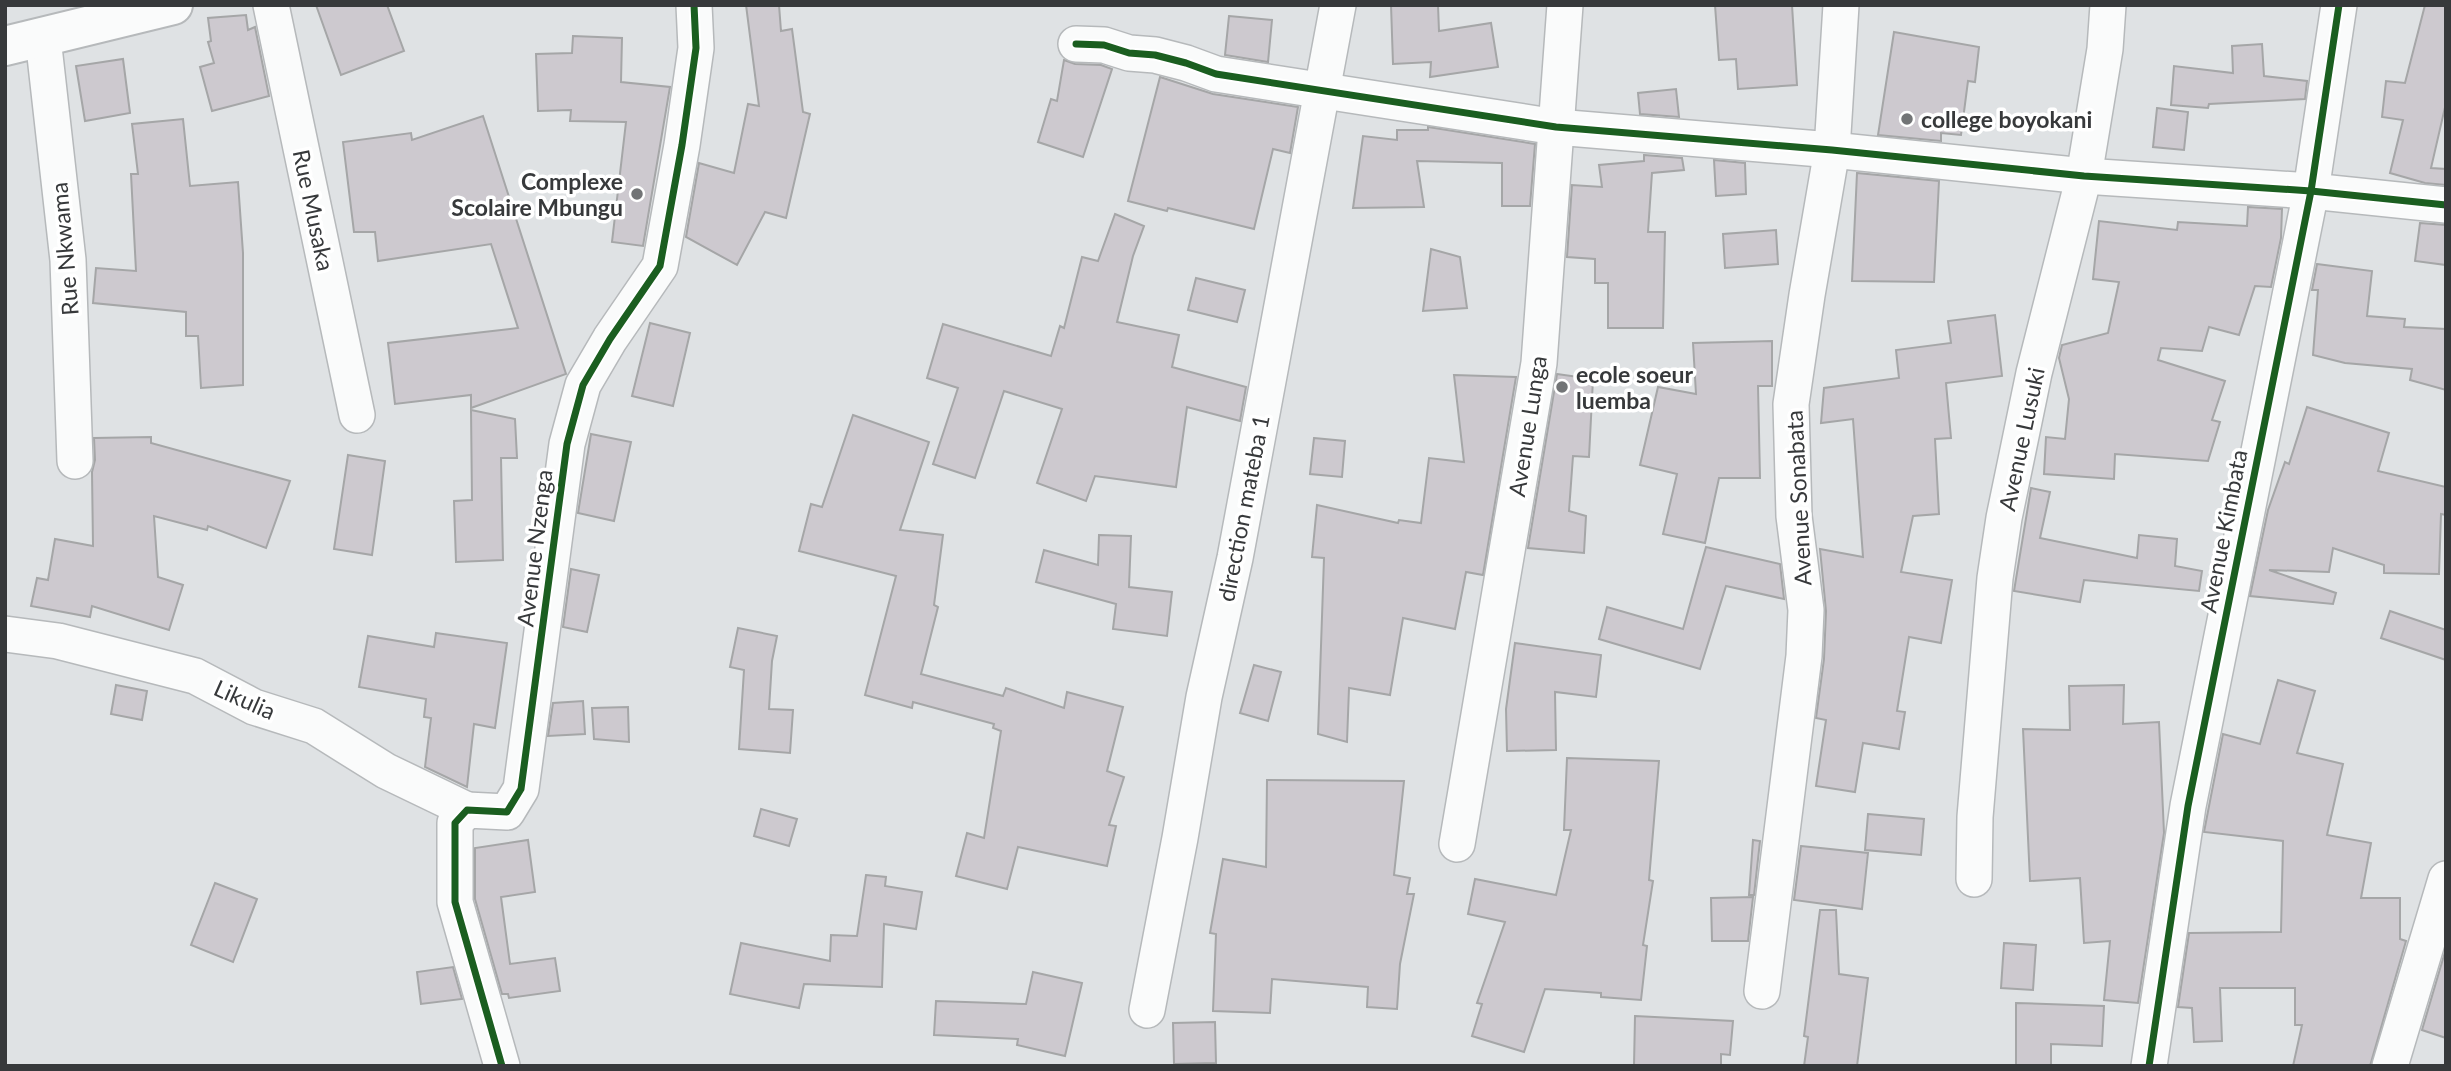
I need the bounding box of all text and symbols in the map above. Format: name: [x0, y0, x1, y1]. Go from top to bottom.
place label: college boyokani: [1921, 105, 2092, 133]
marker: college boyokani: [1899, 111, 1915, 127]
street label: Rue Musaka: [287, 147, 341, 273]
place label: Complexe Scolaire Mbungu: [451, 167, 623, 221]
street label: Rue Nkwama: [44, 181, 84, 317]
marker: Complexe Scolaire Mbungu: [629, 186, 645, 202]
street label: Avenue Lunga: [1502, 354, 1552, 498]
place label: ecole soeur luemba: [1576, 360, 1694, 414]
street label: Avenue Lusuki: [1992, 365, 2050, 513]
marker: ecole soeur luemba: [1554, 379, 1570, 395]
street label: Avenue Sonabata: [1779, 410, 1817, 586]
street label: direction mateba 1: [1211, 412, 1275, 604]
street label: Avenue Kimbata: [2193, 447, 2253, 615]
street label: Avenue Nzenga: [510, 468, 558, 628]
street label: Likulia: [210, 673, 280, 725]

